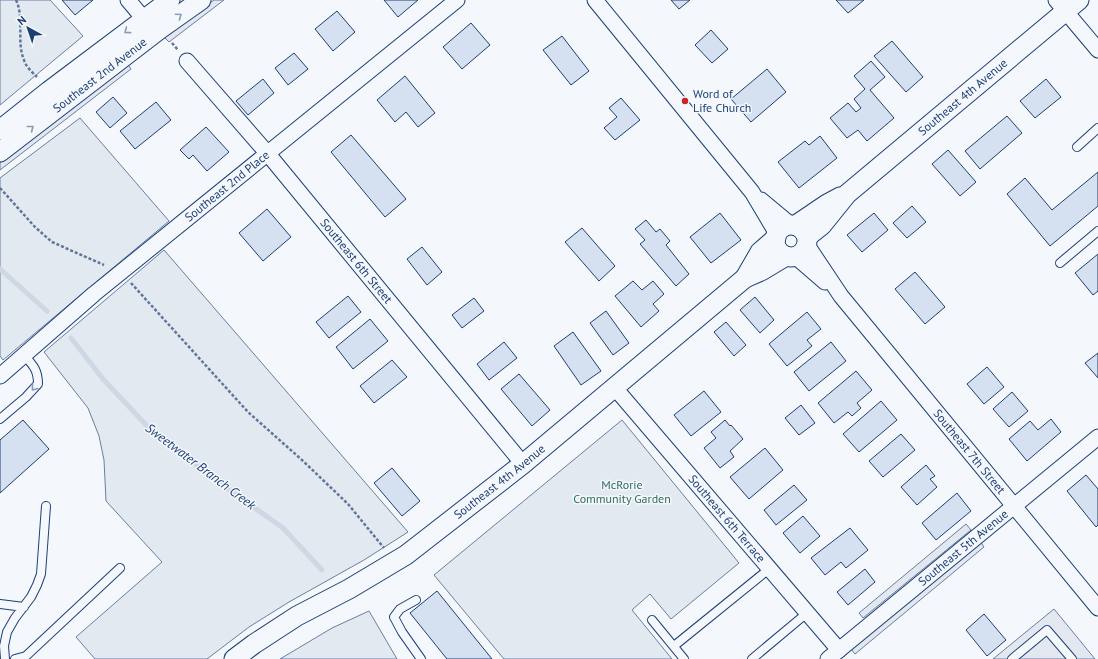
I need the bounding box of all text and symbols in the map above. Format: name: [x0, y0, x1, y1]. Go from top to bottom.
north arrow: [8, 8, 48, 48]
text: N: [14, 13, 29, 28]
one-way arrow: [175, 13, 182, 21]
one-way arrow: [125, 27, 132, 34]
street label: Southeast 2nd Avenue: [50, 34, 149, 116]
street label: Southeast 4th Avenue: [915, 55, 1010, 138]
place label: Word of Life Church: [693, 86, 751, 115]
marker: Word of Life Church: [680, 96, 690, 106]
one-way arrow: [26, 126, 33, 133]
street label: Southeast 2nd Place: [181, 147, 272, 225]
street label: Southeast 6th Street: [317, 215, 396, 306]
one-way arrow: [32, 383, 39, 390]
street label: Southeast 7th Street: [930, 406, 1009, 497]
water label: Sweetwater Branch Creek: [142, 419, 260, 514]
street label: Southeast 4th Avenue: [451, 441, 548, 522]
street label: Southeast 6th Terrace: [685, 471, 769, 565]
park label: McRorie Community Garden: [573, 477, 671, 506]
street label: Southeast 5th Avenue: [915, 506, 1011, 589]

